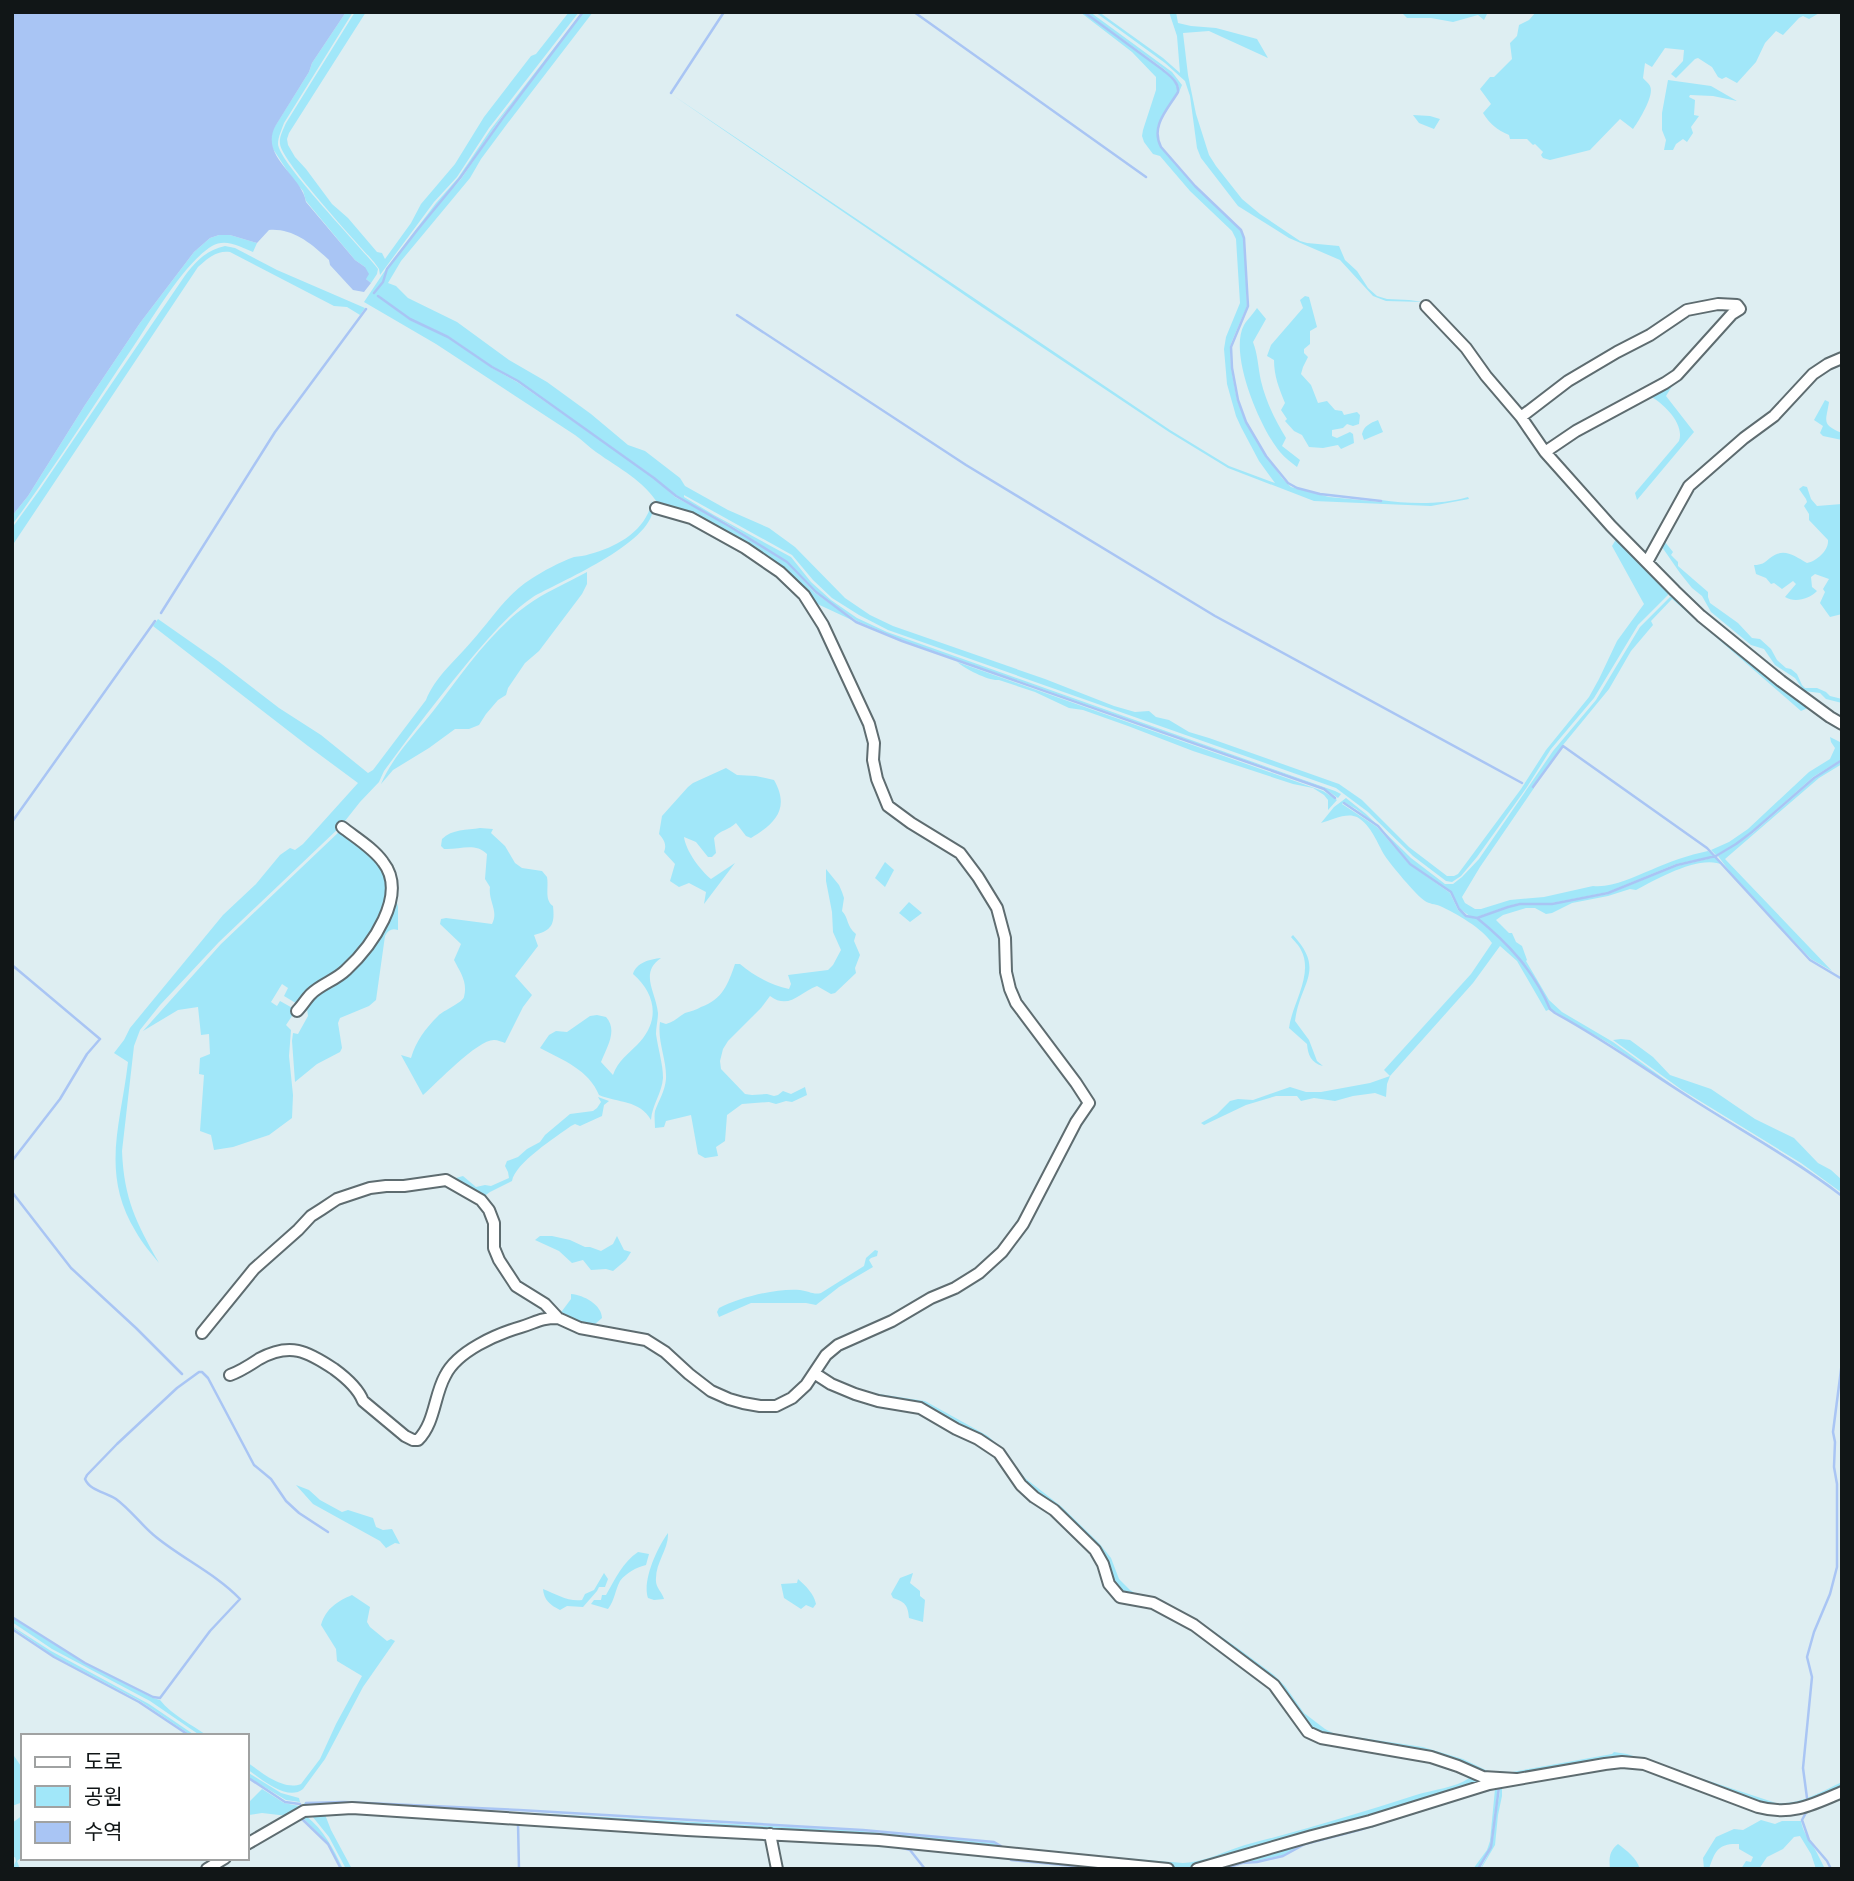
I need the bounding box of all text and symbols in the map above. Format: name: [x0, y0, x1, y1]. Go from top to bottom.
legend: [21, 1734, 248, 1860]
text: 도로: [84, 1749, 123, 1774]
text: 공원: [84, 1784, 123, 1809]
text: 수역: [84, 1819, 123, 1844]

